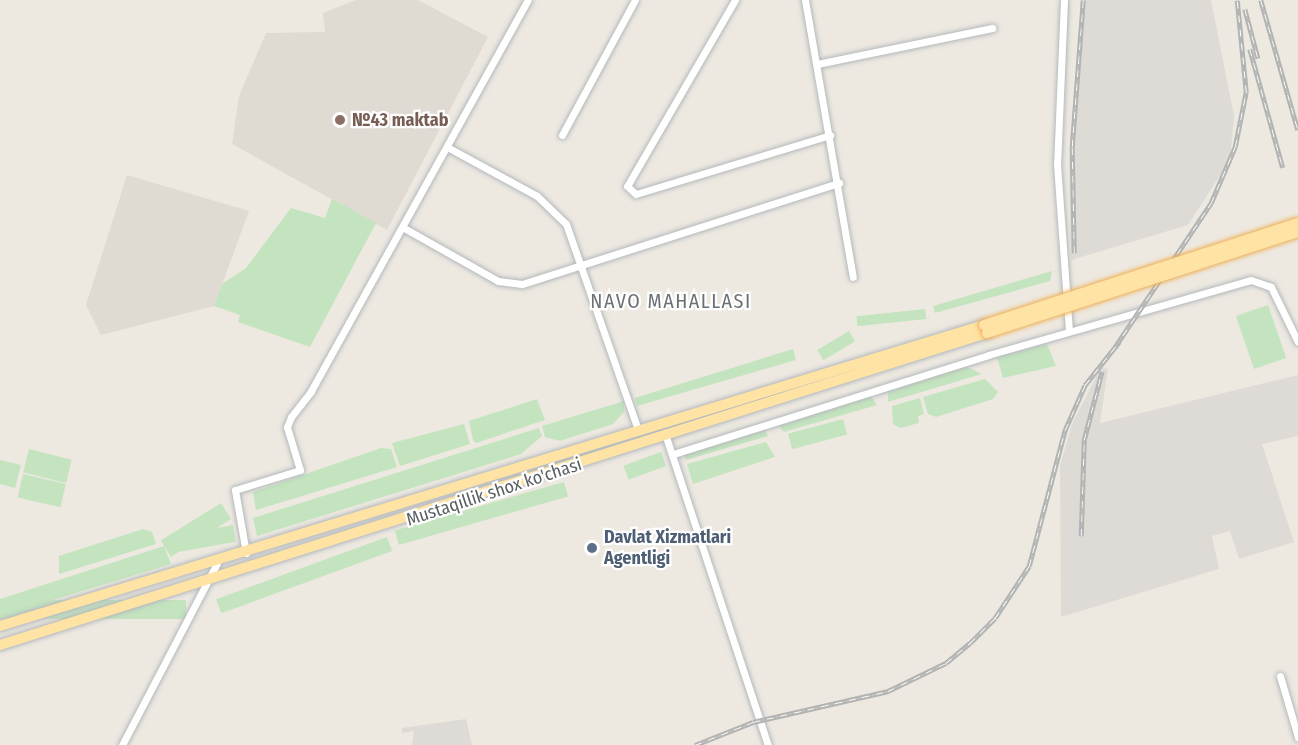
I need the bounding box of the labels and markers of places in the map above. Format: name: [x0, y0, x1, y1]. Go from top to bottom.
place label: №43 maktab: [352, 109, 448, 131]
marker: №43 maktab: [333, 113, 347, 127]
place label: Davlat Xizmatlari Agentligi: [604, 527, 731, 570]
marker: Davlat Xizmatlari Agentligi: [585, 541, 599, 555]

